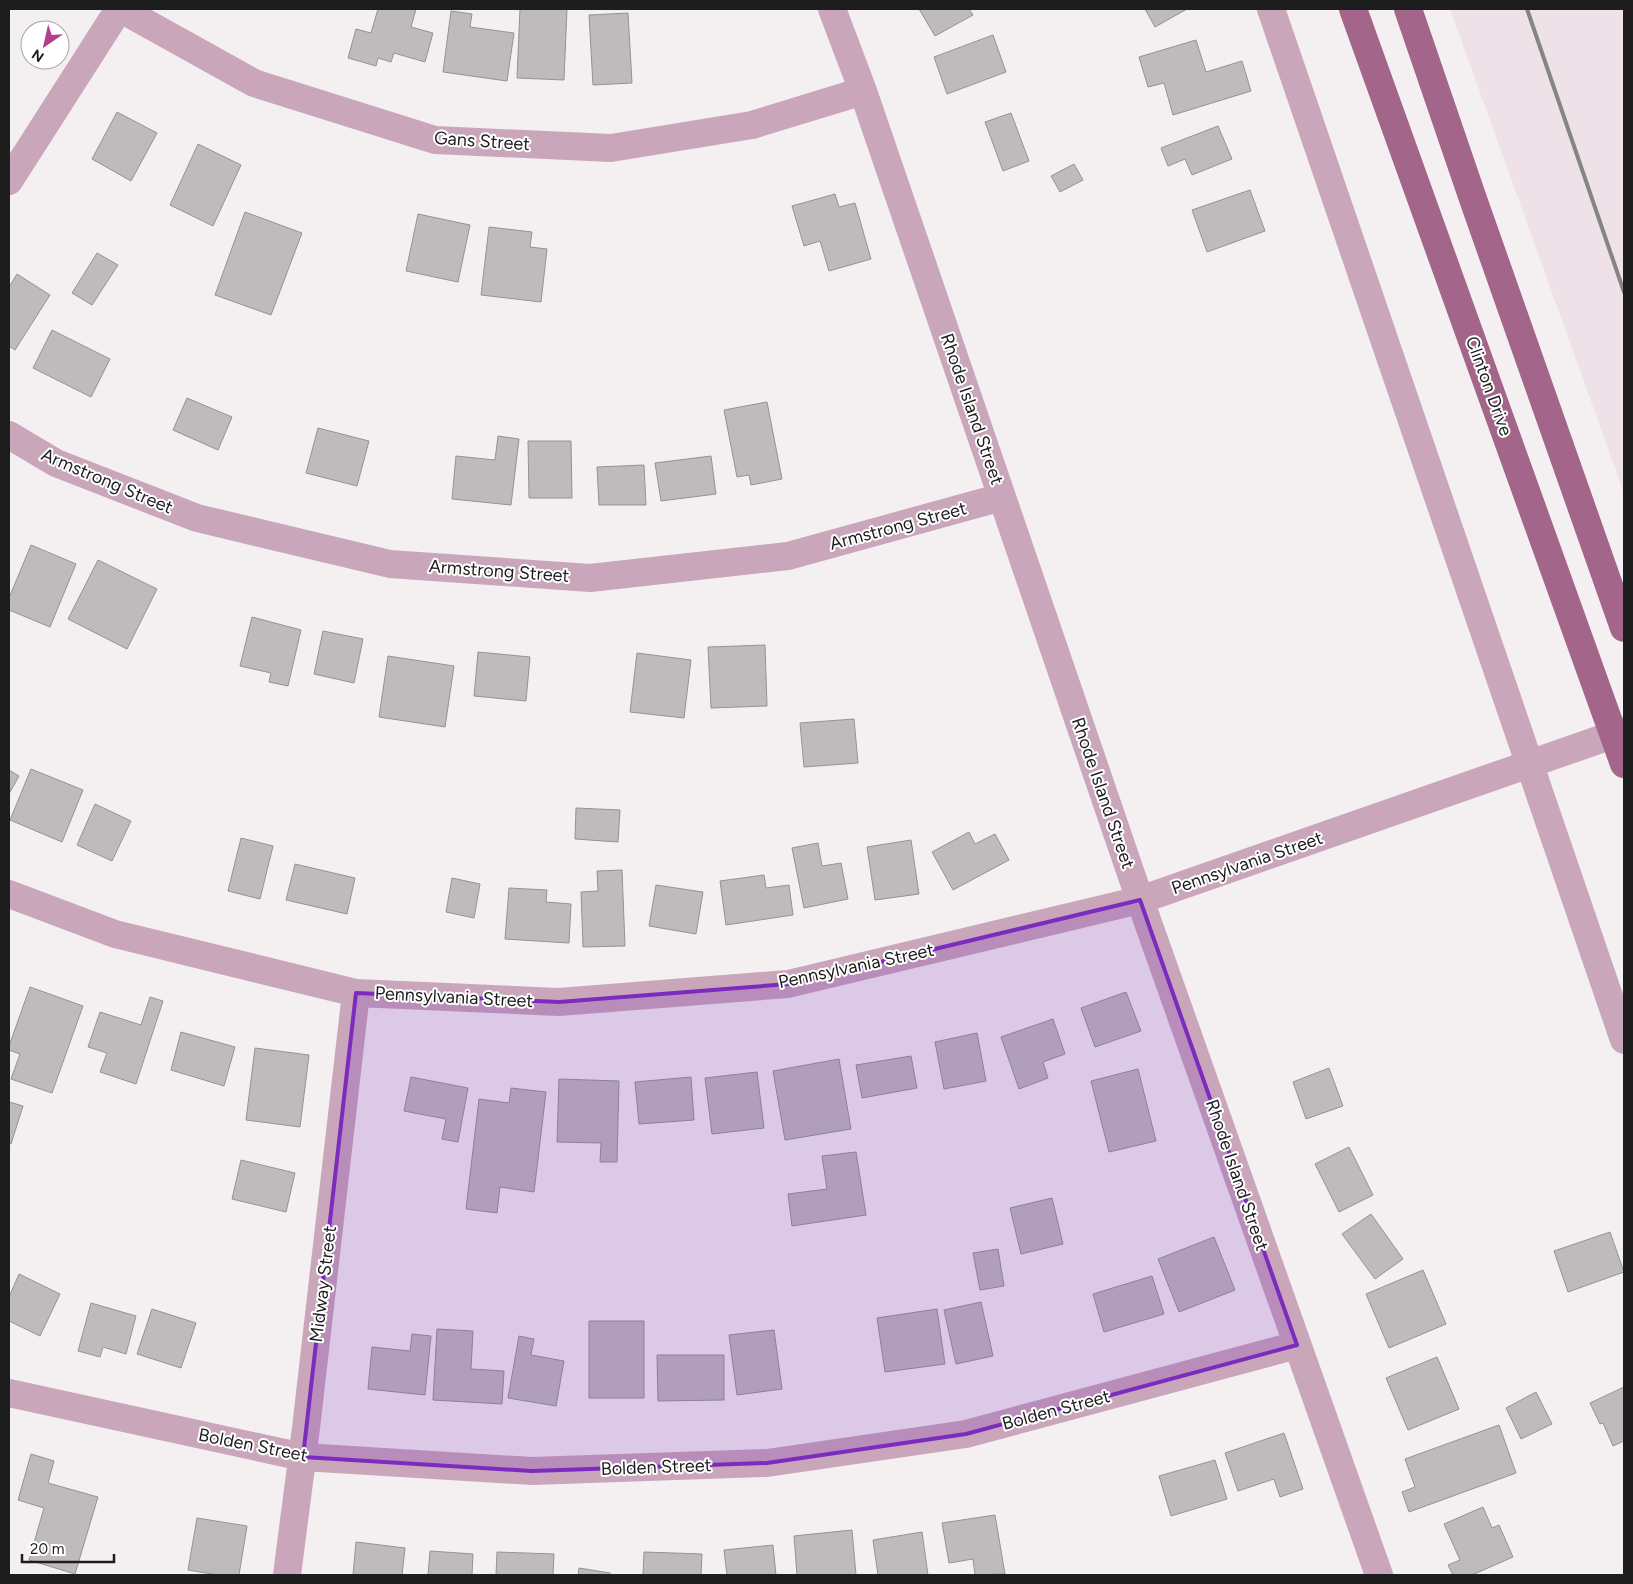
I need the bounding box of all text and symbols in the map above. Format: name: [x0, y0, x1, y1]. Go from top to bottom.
north arrow: [20, 20, 70, 70]
text: N: [29, 45, 47, 65]
street label: Gans Street: [433, 127, 531, 155]
street label: Rhode Island Street: [936, 331, 1008, 488]
street label: Clinton Drive: [1461, 333, 1517, 439]
street label: Armstrong Street: [38, 443, 176, 519]
street label: Armstrong Street: [827, 497, 969, 555]
street label: Armstrong Street: [428, 555, 570, 587]
street label: Rhode Island Street: [1067, 715, 1139, 872]
street label: Pennsylvania Street: [1168, 827, 1326, 899]
street label: Pennsylvania Street: [776, 939, 936, 993]
street label: Pennsylvania Street: [374, 982, 534, 1012]
street label: Rhode Island Street: [1201, 1097, 1273, 1254]
street label: Midway Street: [305, 1224, 341, 1344]
street label: Bolden Street: [1000, 1385, 1112, 1435]
street label: Bolden Street: [197, 1424, 310, 1466]
street label: Bolden Street: [600, 1454, 712, 1480]
scale bar: [22, 1532, 115, 1564]
text: 20 m: [30, 1540, 64, 1558]

